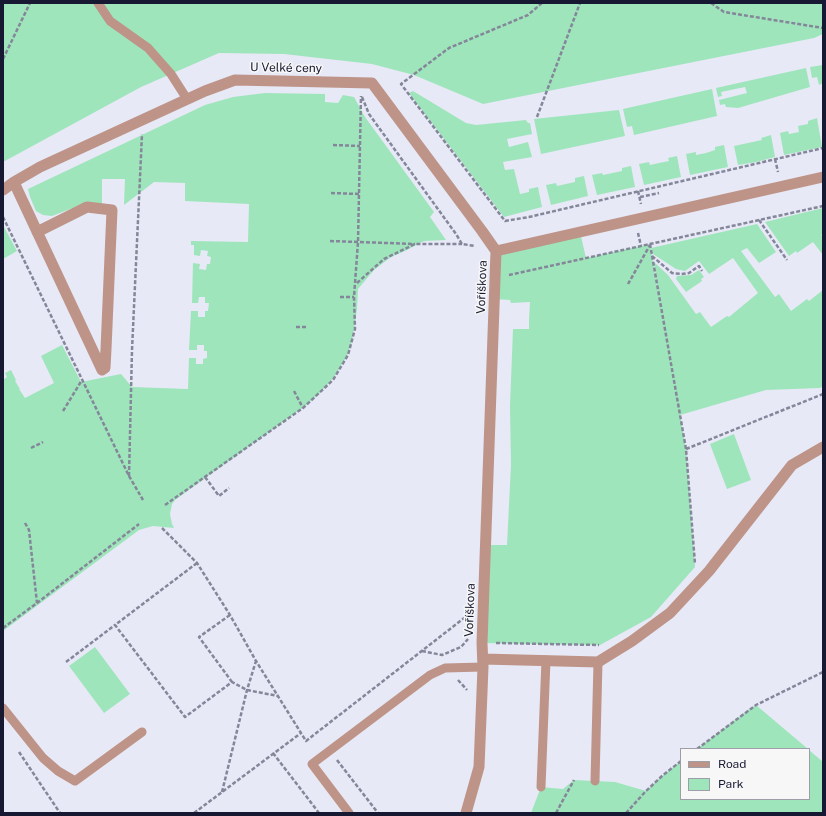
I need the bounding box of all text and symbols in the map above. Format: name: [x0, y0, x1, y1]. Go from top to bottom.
street label: U Velké ceny: [250, 60, 322, 76]
street label: Voříškova: [474, 260, 490, 314]
street label: Voříškova: [462, 583, 478, 637]
legend: [680, 748, 810, 800]
text: Road: [718, 757, 746, 771]
text: Park: [718, 777, 744, 791]

